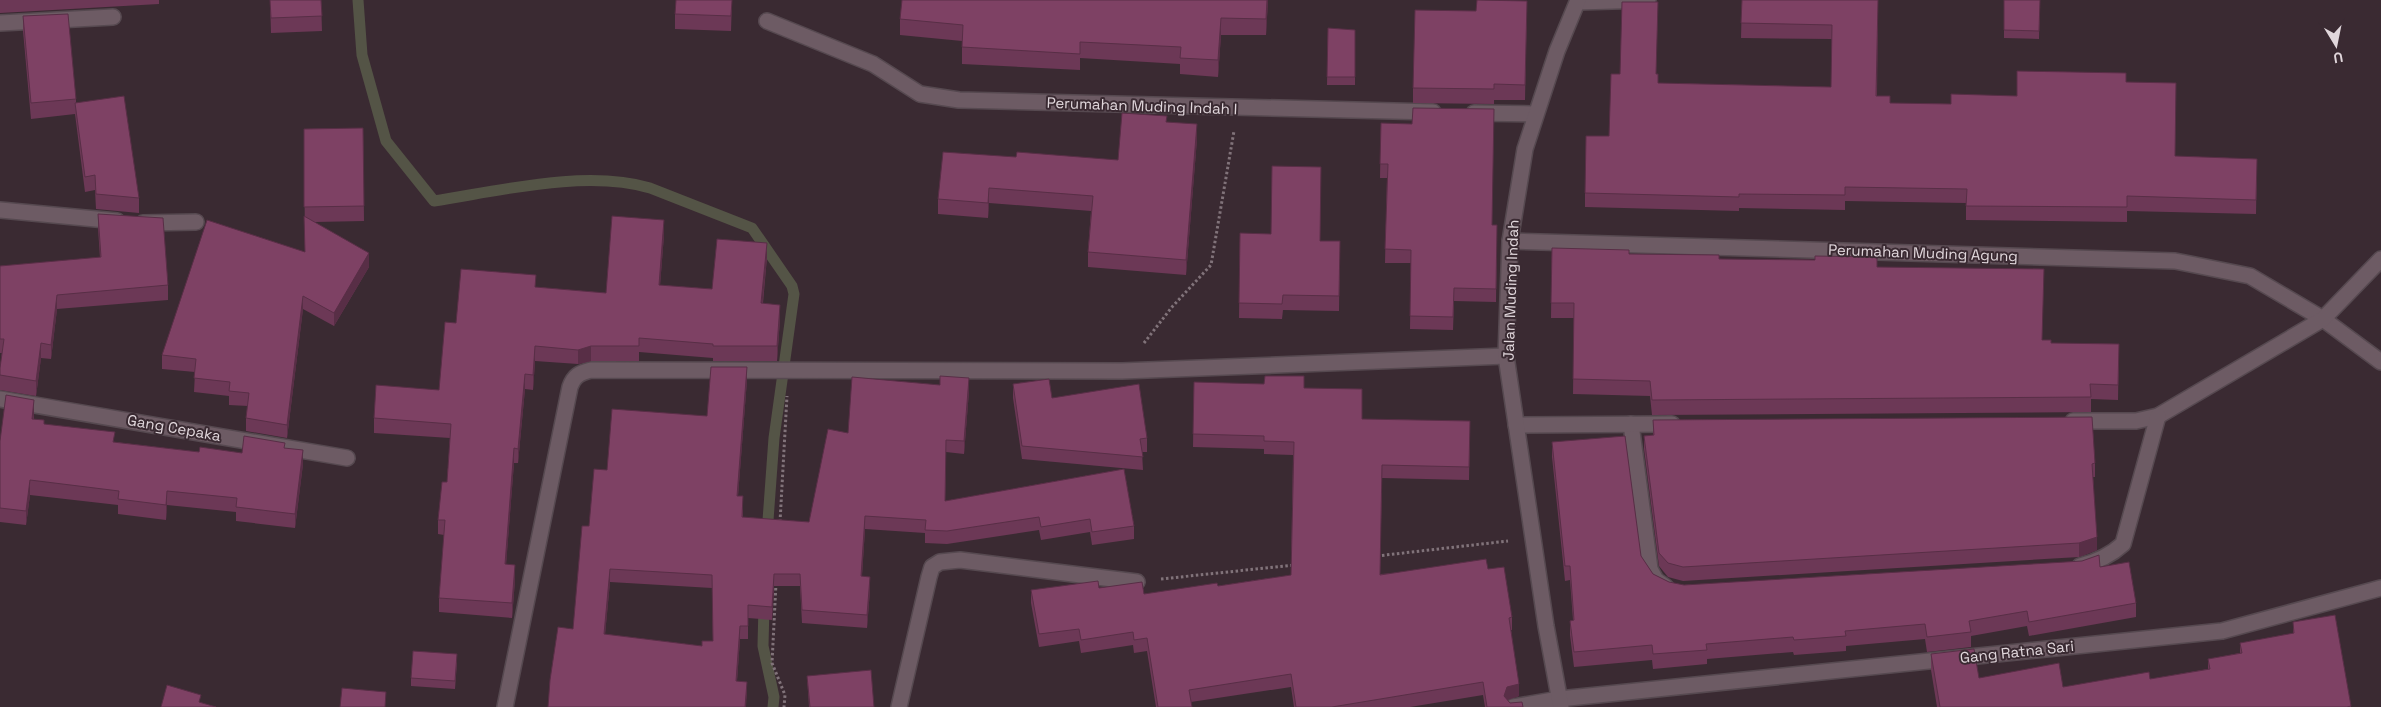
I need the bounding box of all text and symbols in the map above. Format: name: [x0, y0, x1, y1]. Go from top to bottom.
north arrow: [2311, 20, 2361, 70]
text: U: [2332, 48, 2344, 67]
street label: Perumahan Muding Indah I: [1046, 93, 1238, 118]
street label: Jalan Muding Indah: [1499, 219, 1522, 361]
street label: Perumahan Muding Agung: [1828, 240, 2018, 265]
street label: Gang Cepaka: [126, 410, 223, 445]
street label: Gang Ratna Sari: [1959, 636, 2075, 667]

